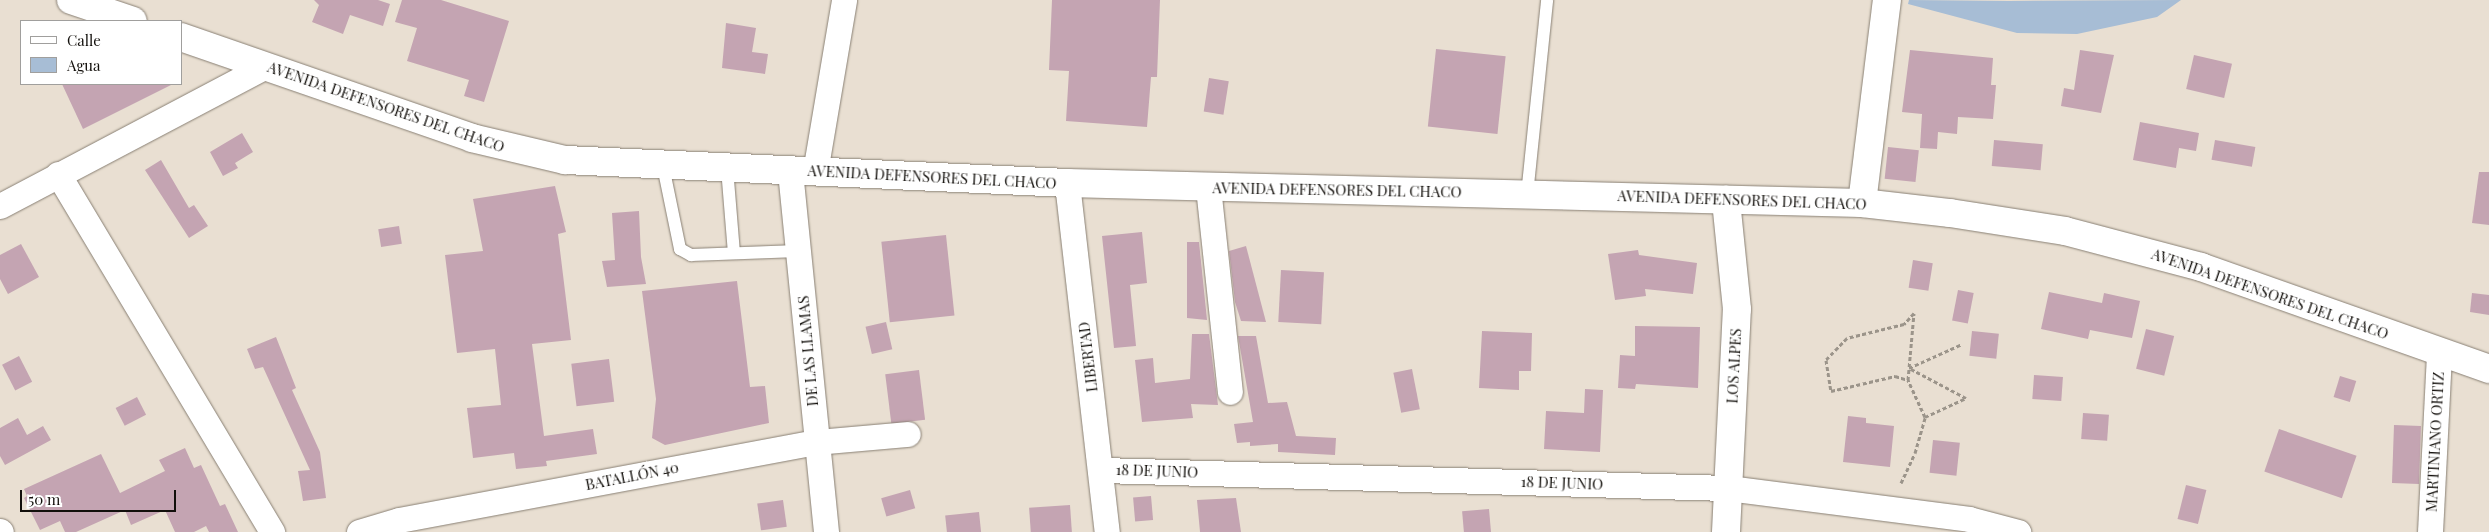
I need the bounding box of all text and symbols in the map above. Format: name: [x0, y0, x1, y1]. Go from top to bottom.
legend: [20, 20, 182, 85]
text: Calle: [67, 30, 101, 50]
text: Agua: [67, 55, 101, 75]
street label: AVENIDA DEFENSORES DEL CHACO: [265, 58, 507, 156]
street label: AVENIDA DEFENSORES DEL CHACO: [807, 161, 1057, 193]
street label: AVENIDA DEFENSORES DEL CHACO: [1212, 179, 1462, 201]
street label: AVENIDA DEFENSORES DEL CHACO: [1617, 187, 1867, 213]
street label: AVENIDA DEFENSORES DEL CHACO: [2149, 245, 2391, 343]
street label: DE LAS LLAMAS: [794, 295, 822, 407]
street label: LIBERTAD: [1075, 321, 1101, 393]
street label: LOS ALPES: [1723, 328, 1745, 404]
street label: MARTINIANO ORTIZ: [2422, 371, 2448, 513]
street label: BATALLÓN 40: [584, 458, 680, 494]
street label: 18 DE JUNIO: [1115, 461, 1199, 481]
street label: 18 DE JUNIO: [1520, 473, 1604, 493]
scale bar: [22, 480, 179, 512]
text: 50 m: [28, 489, 60, 509]

